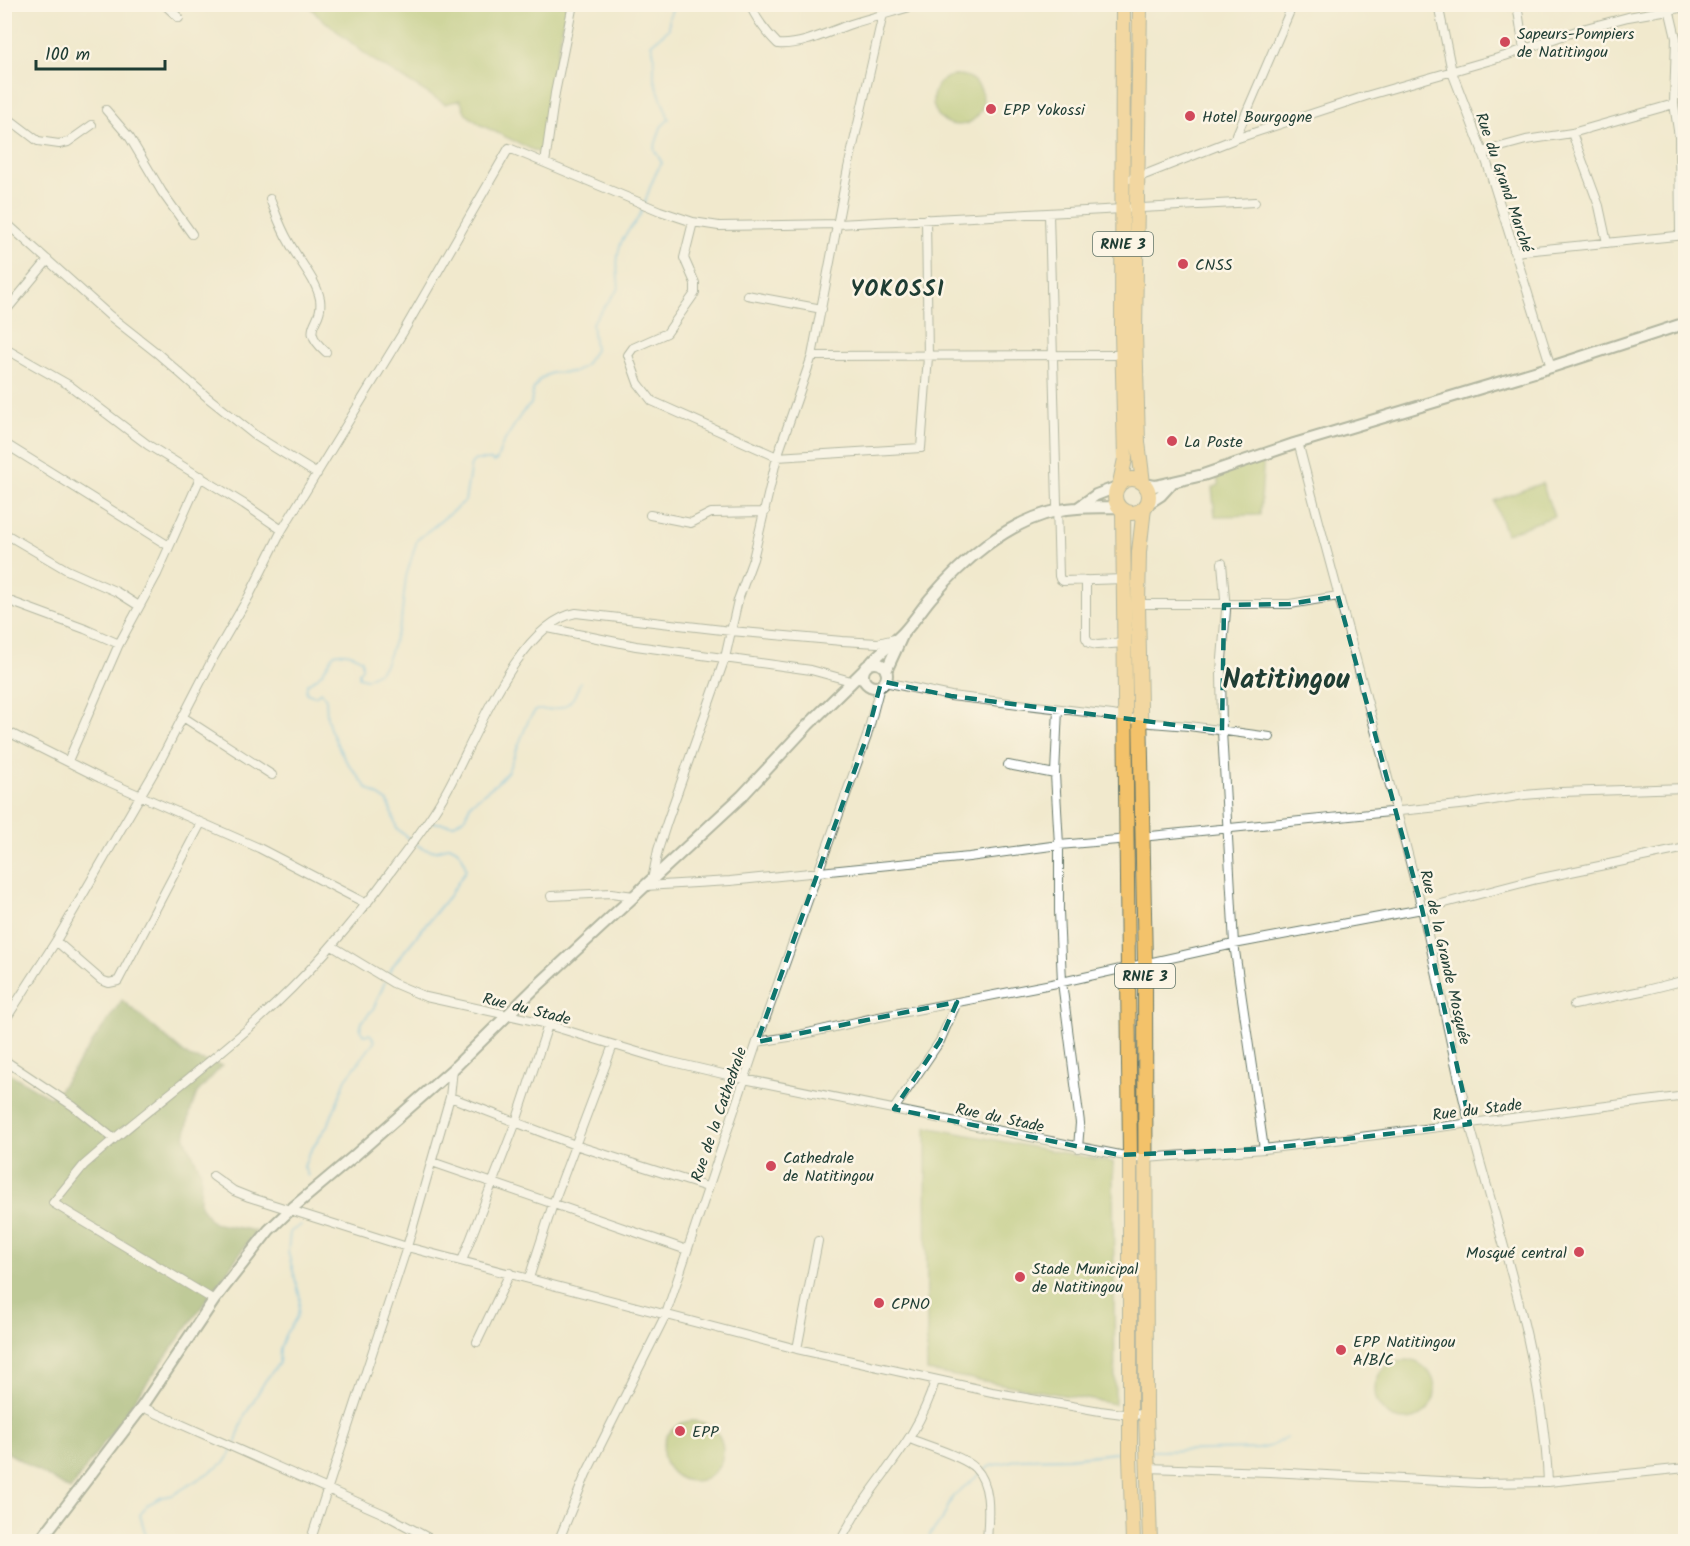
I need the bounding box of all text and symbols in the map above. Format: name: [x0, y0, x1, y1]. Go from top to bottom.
place label: Sapeurs-Pompiers de Natitingou: [1517, 22, 1635, 65]
scale bar: [36, 33, 165, 71]
marker: Sapeurs-Pompiers de Natitingou: [1498, 35, 1512, 49]
text: 100 m: [45, 41, 90, 70]
place label: EPP Yokossi: [1003, 98, 1086, 123]
marker: EPP Yokossi: [984, 102, 998, 116]
place label: Hotel Bourgogne: [1202, 105, 1312, 130]
marker: Hotel Bourgogne: [1183, 109, 1197, 123]
street label: Rue du Grand Marché: [1468, 109, 1540, 257]
road number: RNIE 3: [1093, 232, 1153, 256]
place label: CNSS: [1195, 253, 1233, 278]
marker: CNSS: [1176, 257, 1190, 271]
district label: YOKOSSI: [851, 273, 945, 308]
place label: La Poste: [1184, 430, 1243, 455]
marker: La Poste: [1165, 434, 1179, 448]
district label: Natitingou: [1222, 658, 1350, 703]
street label: Rue de la Grande Mosquée: [1412, 867, 1477, 1047]
road number: RNIE 3: [1115, 964, 1175, 988]
street label: Rue du Stade: [480, 986, 573, 1032]
street label: Rue de la Cathedrale: [685, 1044, 754, 1185]
street label: Rue du Stade: [1431, 1093, 1523, 1128]
street label: Rue du Stade: [953, 1097, 1046, 1140]
place label: Cathedrale de Natitingou: [783, 1146, 874, 1189]
marker: Cathedrale de Natitingou: [764, 1159, 778, 1173]
place label: Mosqué central: [1466, 1241, 1567, 1266]
marker: Mosqué central: [1572, 1245, 1586, 1259]
place label: Stade Municipal de Natitingou: [1032, 1257, 1139, 1300]
marker: Stade Municipal de Natitingou: [1013, 1270, 1027, 1284]
place label: CPNO: [891, 1292, 930, 1317]
marker: CPNO: [872, 1296, 886, 1310]
place label: EPP Natitingou A/B/C: [1353, 1330, 1456, 1373]
marker: EPP Natitingou A/B/C: [1334, 1343, 1348, 1357]
place label: EPP: [692, 1420, 719, 1445]
marker: EPP: [673, 1424, 687, 1438]

